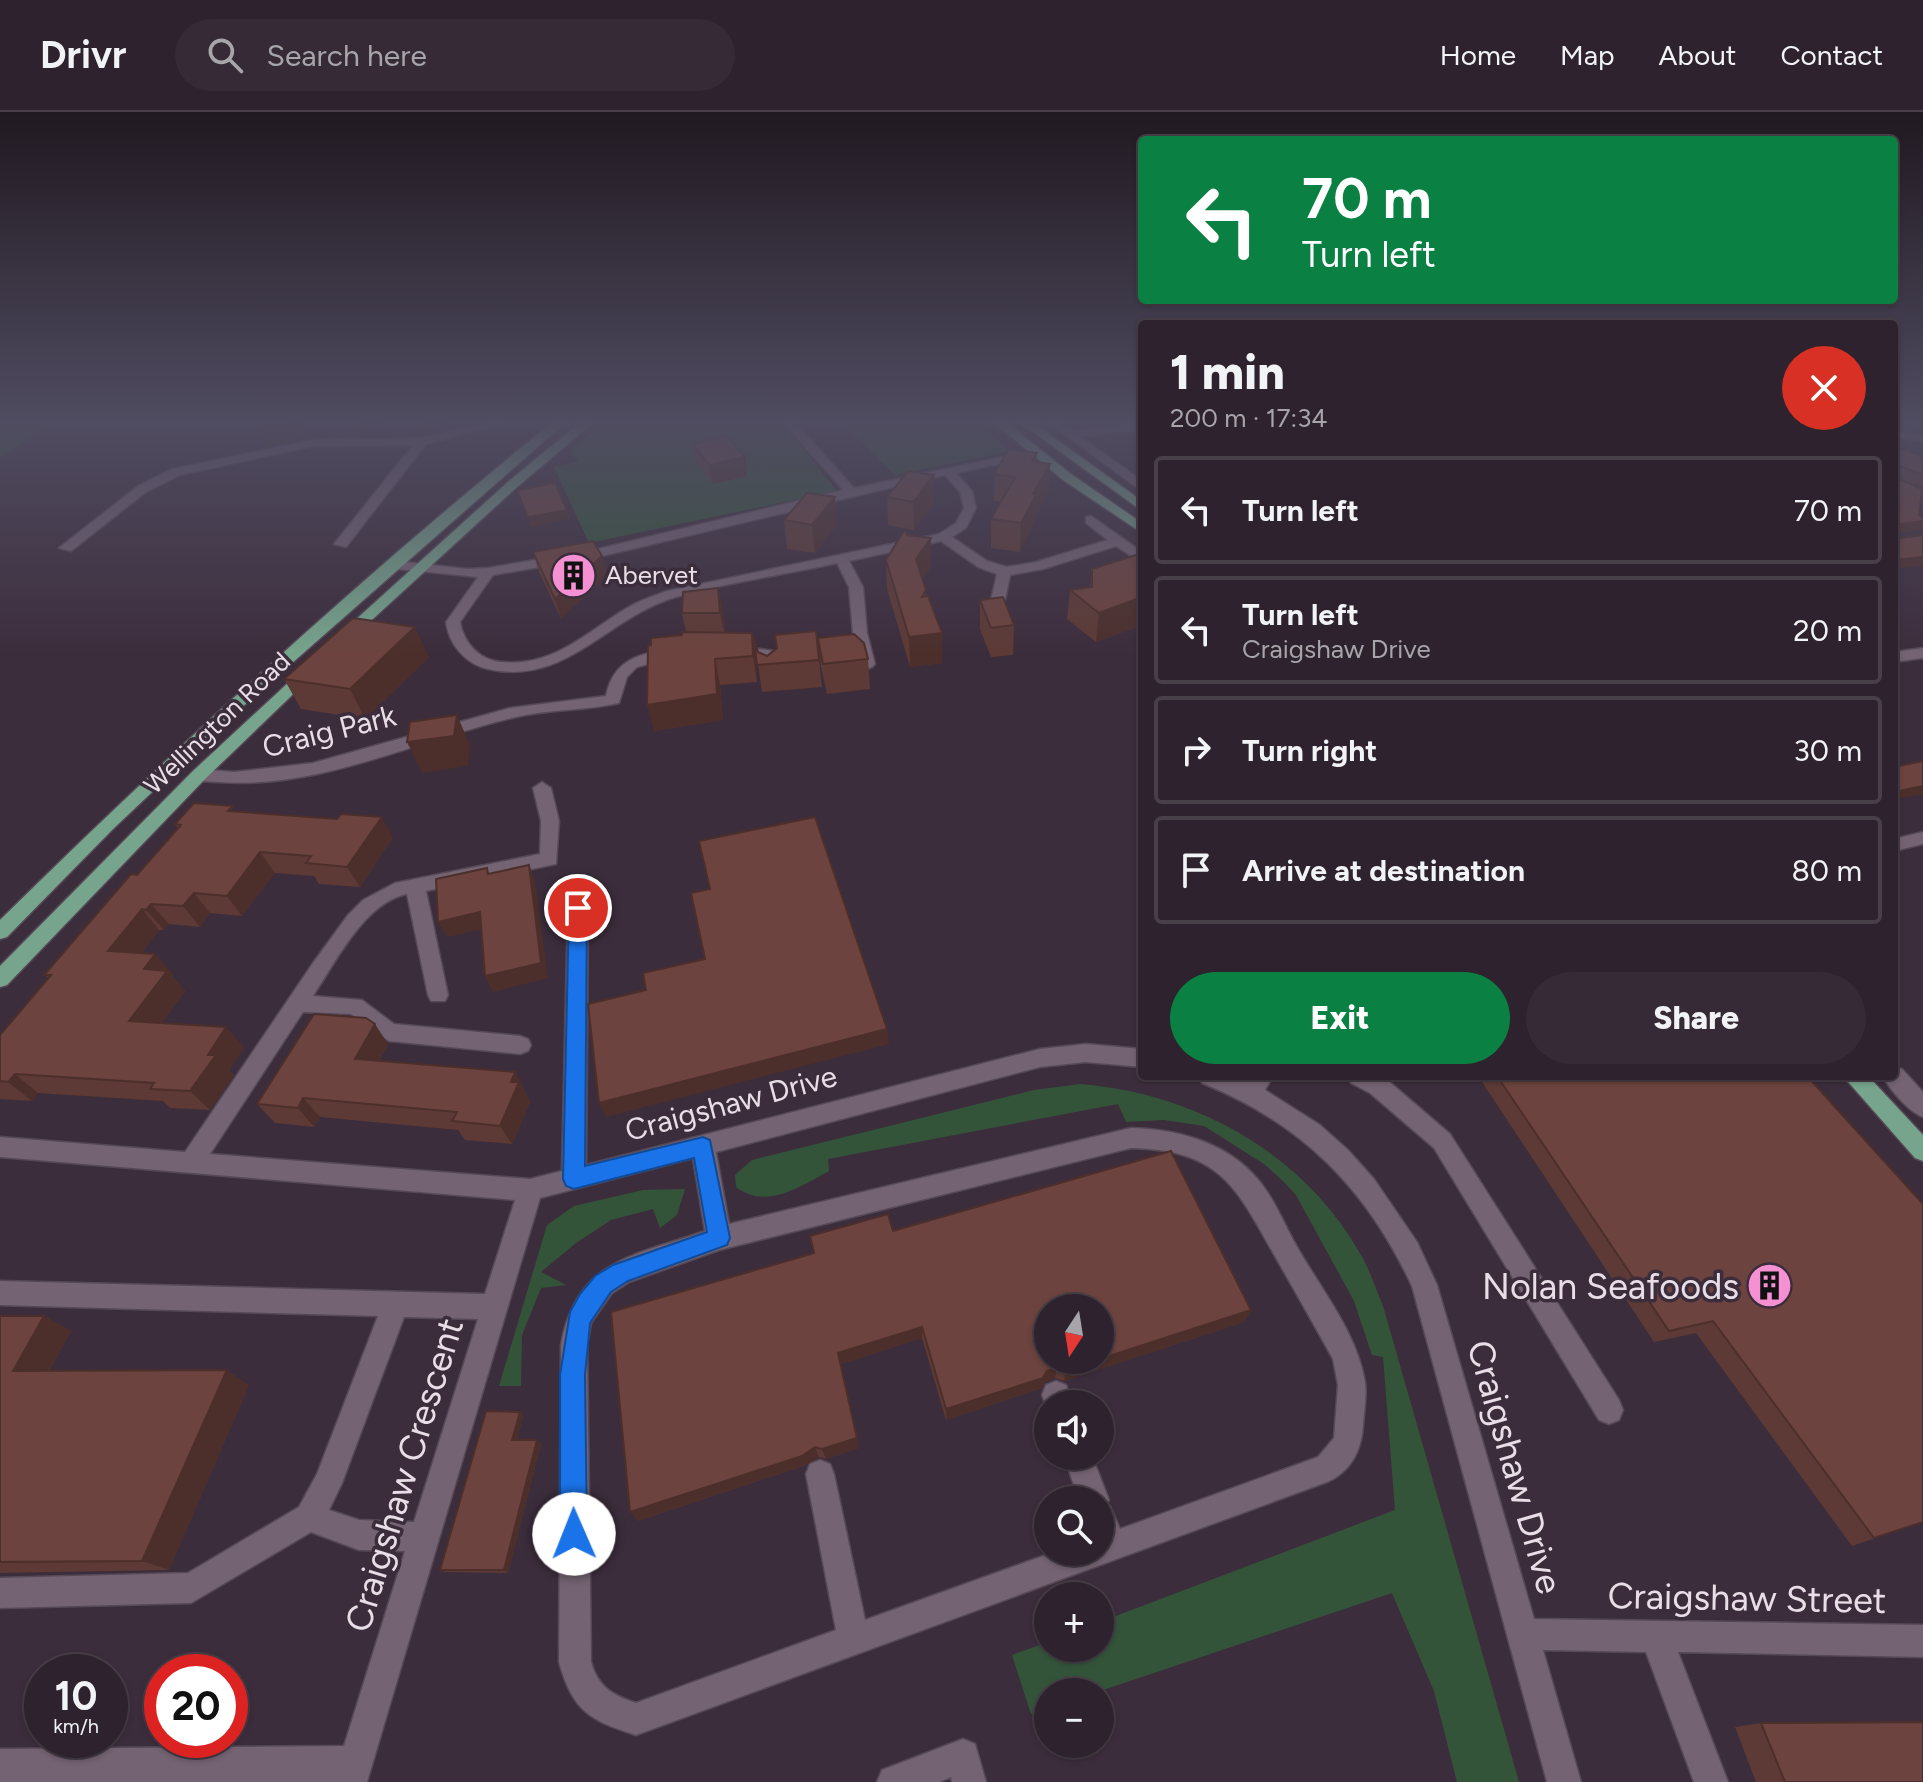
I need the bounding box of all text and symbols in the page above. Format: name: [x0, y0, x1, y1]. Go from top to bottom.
search box: [175, 19, 735, 91]
text: Drivr: [40, 32, 127, 78]
icon: search: [203, 33, 247, 77]
text: Search here: [267, 37, 427, 74]
text: Home: [1440, 38, 1516, 72]
text: Map: [1560, 38, 1615, 72]
text: About: [1659, 38, 1736, 72]
text: Contact: [1780, 38, 1883, 72]
text: 70 m: [1302, 165, 1432, 232]
icon: left: [1170, 168, 1274, 272]
text: Turn left: [1302, 233, 1436, 276]
text: 1 min: [1170, 343, 1285, 401]
button: close: [1782, 346, 1866, 430]
text: 200 m · 17:34: [1170, 402, 1327, 434]
icon: left: [1174, 488, 1218, 532]
text: Turn left: [1242, 492, 1359, 529]
text: 70 m: [1794, 492, 1862, 529]
building icon: Abervet: [550, 551, 598, 599]
place label: Abervet: [605, 559, 698, 591]
text: Turn left: [1242, 596, 1359, 633]
icon: left: [1174, 608, 1218, 652]
text: 20 m: [1793, 612, 1862, 649]
text: Craigshaw Drive: [1242, 633, 1431, 665]
street label: Wellington Road: [137, 645, 297, 801]
street label: Craig Park: [258, 696, 400, 765]
icon: right: [1174, 728, 1218, 772]
text: Turn right: [1242, 732, 1377, 769]
text: 30 m: [1794, 732, 1862, 769]
icon: arrive: [1174, 848, 1218, 892]
text: Arrive at destination: [1242, 852, 1525, 889]
text: 80 m: [1791, 852, 1862, 889]
pin: [544, 874, 612, 942]
icon: arrive: [556, 886, 600, 930]
button: Exit: [1170, 972, 1510, 1064]
button: Share: [1526, 972, 1866, 1064]
street label: Craigshaw Drive: [621, 1057, 841, 1149]
building icon: Nolan Seafoods: [1746, 1262, 1794, 1310]
place label: Nolan Seafoods: [1482, 1265, 1739, 1308]
north arrow: [1034, 1294, 1114, 1374]
map controls: [1034, 1294, 1114, 1758]
street label: Craigshaw Crescent: [336, 1313, 472, 1637]
street label: Craigshaw Drive: [1458, 1335, 1572, 1599]
button: sound: [1034, 1390, 1114, 1470]
button: search: [1034, 1486, 1114, 1566]
position arrow: [532, 1492, 616, 1576]
street label: Craigshaw Street: [1607, 1574, 1887, 1622]
button: +: [1034, 1582, 1114, 1662]
speed limit sign: 20: [144, 1654, 248, 1758]
text: 10: [55, 1672, 97, 1720]
button: −: [1034, 1678, 1114, 1758]
text: km/h: [53, 1714, 99, 1738]

